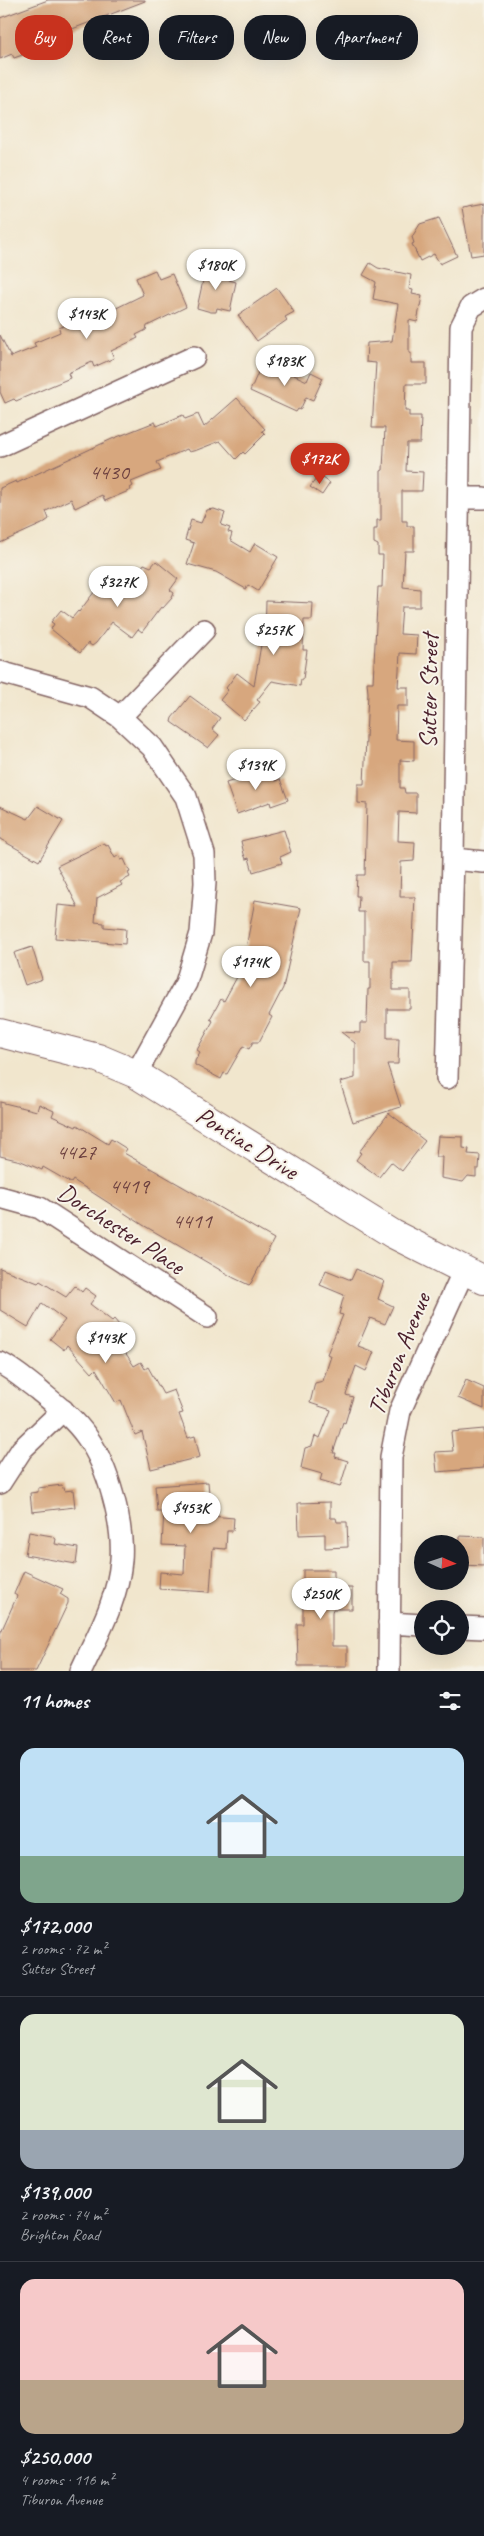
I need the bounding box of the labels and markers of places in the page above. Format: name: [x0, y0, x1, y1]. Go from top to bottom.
pin: $180K: [181, 248, 251, 291]
pin: $143K: [52, 298, 122, 340]
pin: $183K: [250, 344, 320, 387]
pin: $172K: [285, 442, 355, 485]
pin: $327K: [83, 566, 153, 608]
pin: $257K: [239, 614, 309, 656]
pin: $139K: [221, 748, 291, 791]
pin: $174K: [216, 946, 286, 988]
pin: $143K: [71, 1322, 141, 1364]
pin: $453K: [156, 1492, 226, 1534]
pin: $250K: [286, 1578, 356, 1620]

